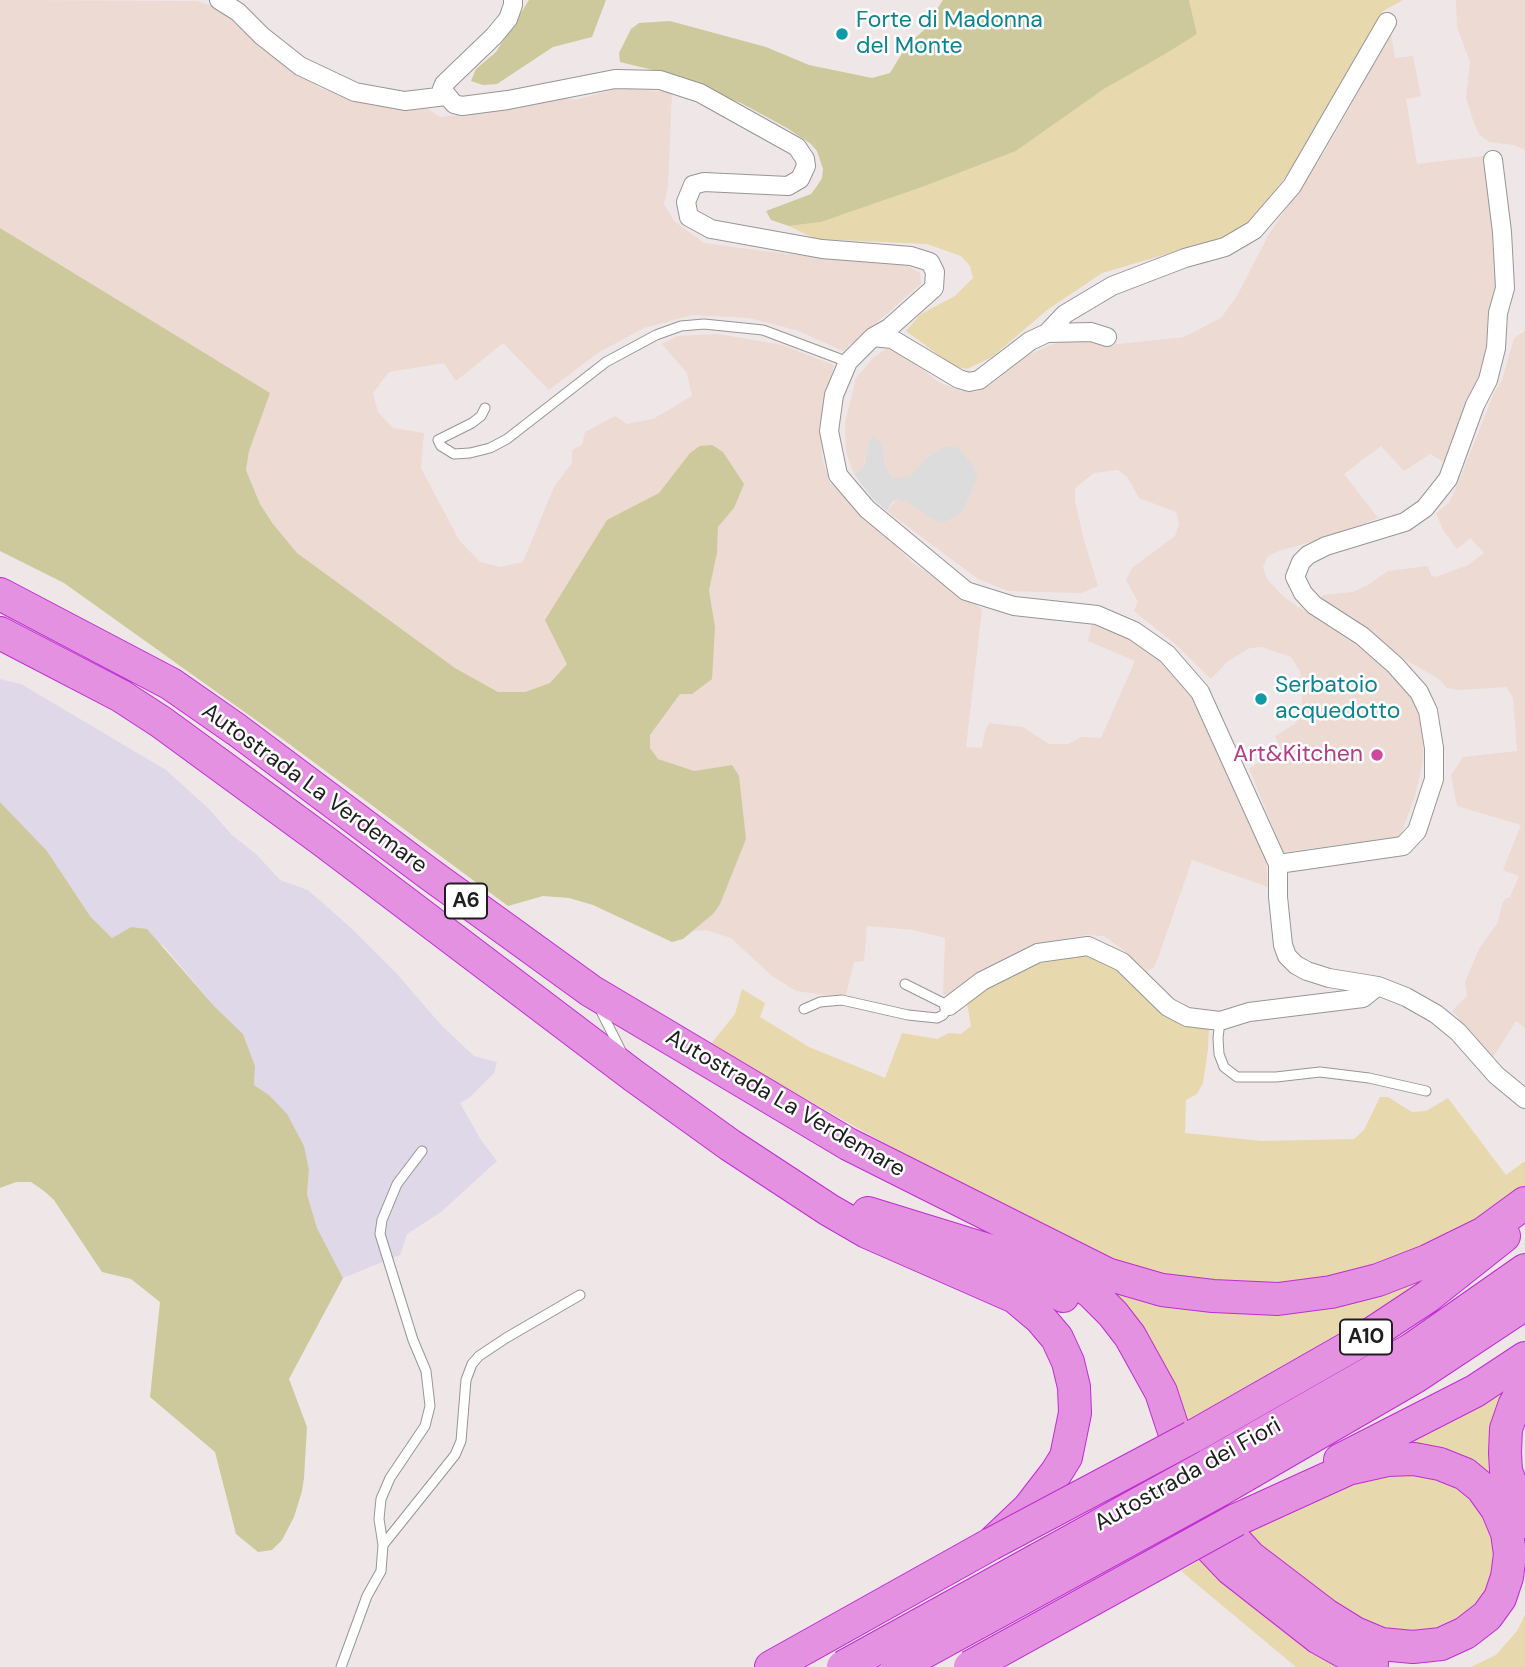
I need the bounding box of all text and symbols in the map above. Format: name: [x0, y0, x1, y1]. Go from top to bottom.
place label: Forte di Madonna del Monte: [856, 7, 1043, 61]
marker: Forte di Madonna del Monte: [834, 26, 850, 42]
place label: Serbatoio acquedotto: [1275, 672, 1400, 726]
marker: Serbatoio acquedotto: [1253, 691, 1269, 707]
street label: Autostrada La Verdemare: [196, 698, 432, 880]
place label: Art&Kitchen: [1233, 741, 1363, 769]
marker: Art&Kitchen: [1369, 747, 1385, 763]
road number: A6: [445, 884, 487, 918]
street label: Autostrada La Verdemare: [660, 1024, 910, 1184]
road number: A10: [1340, 1320, 1392, 1354]
street label: Autostrada dei Fiori: [1090, 1412, 1286, 1538]

